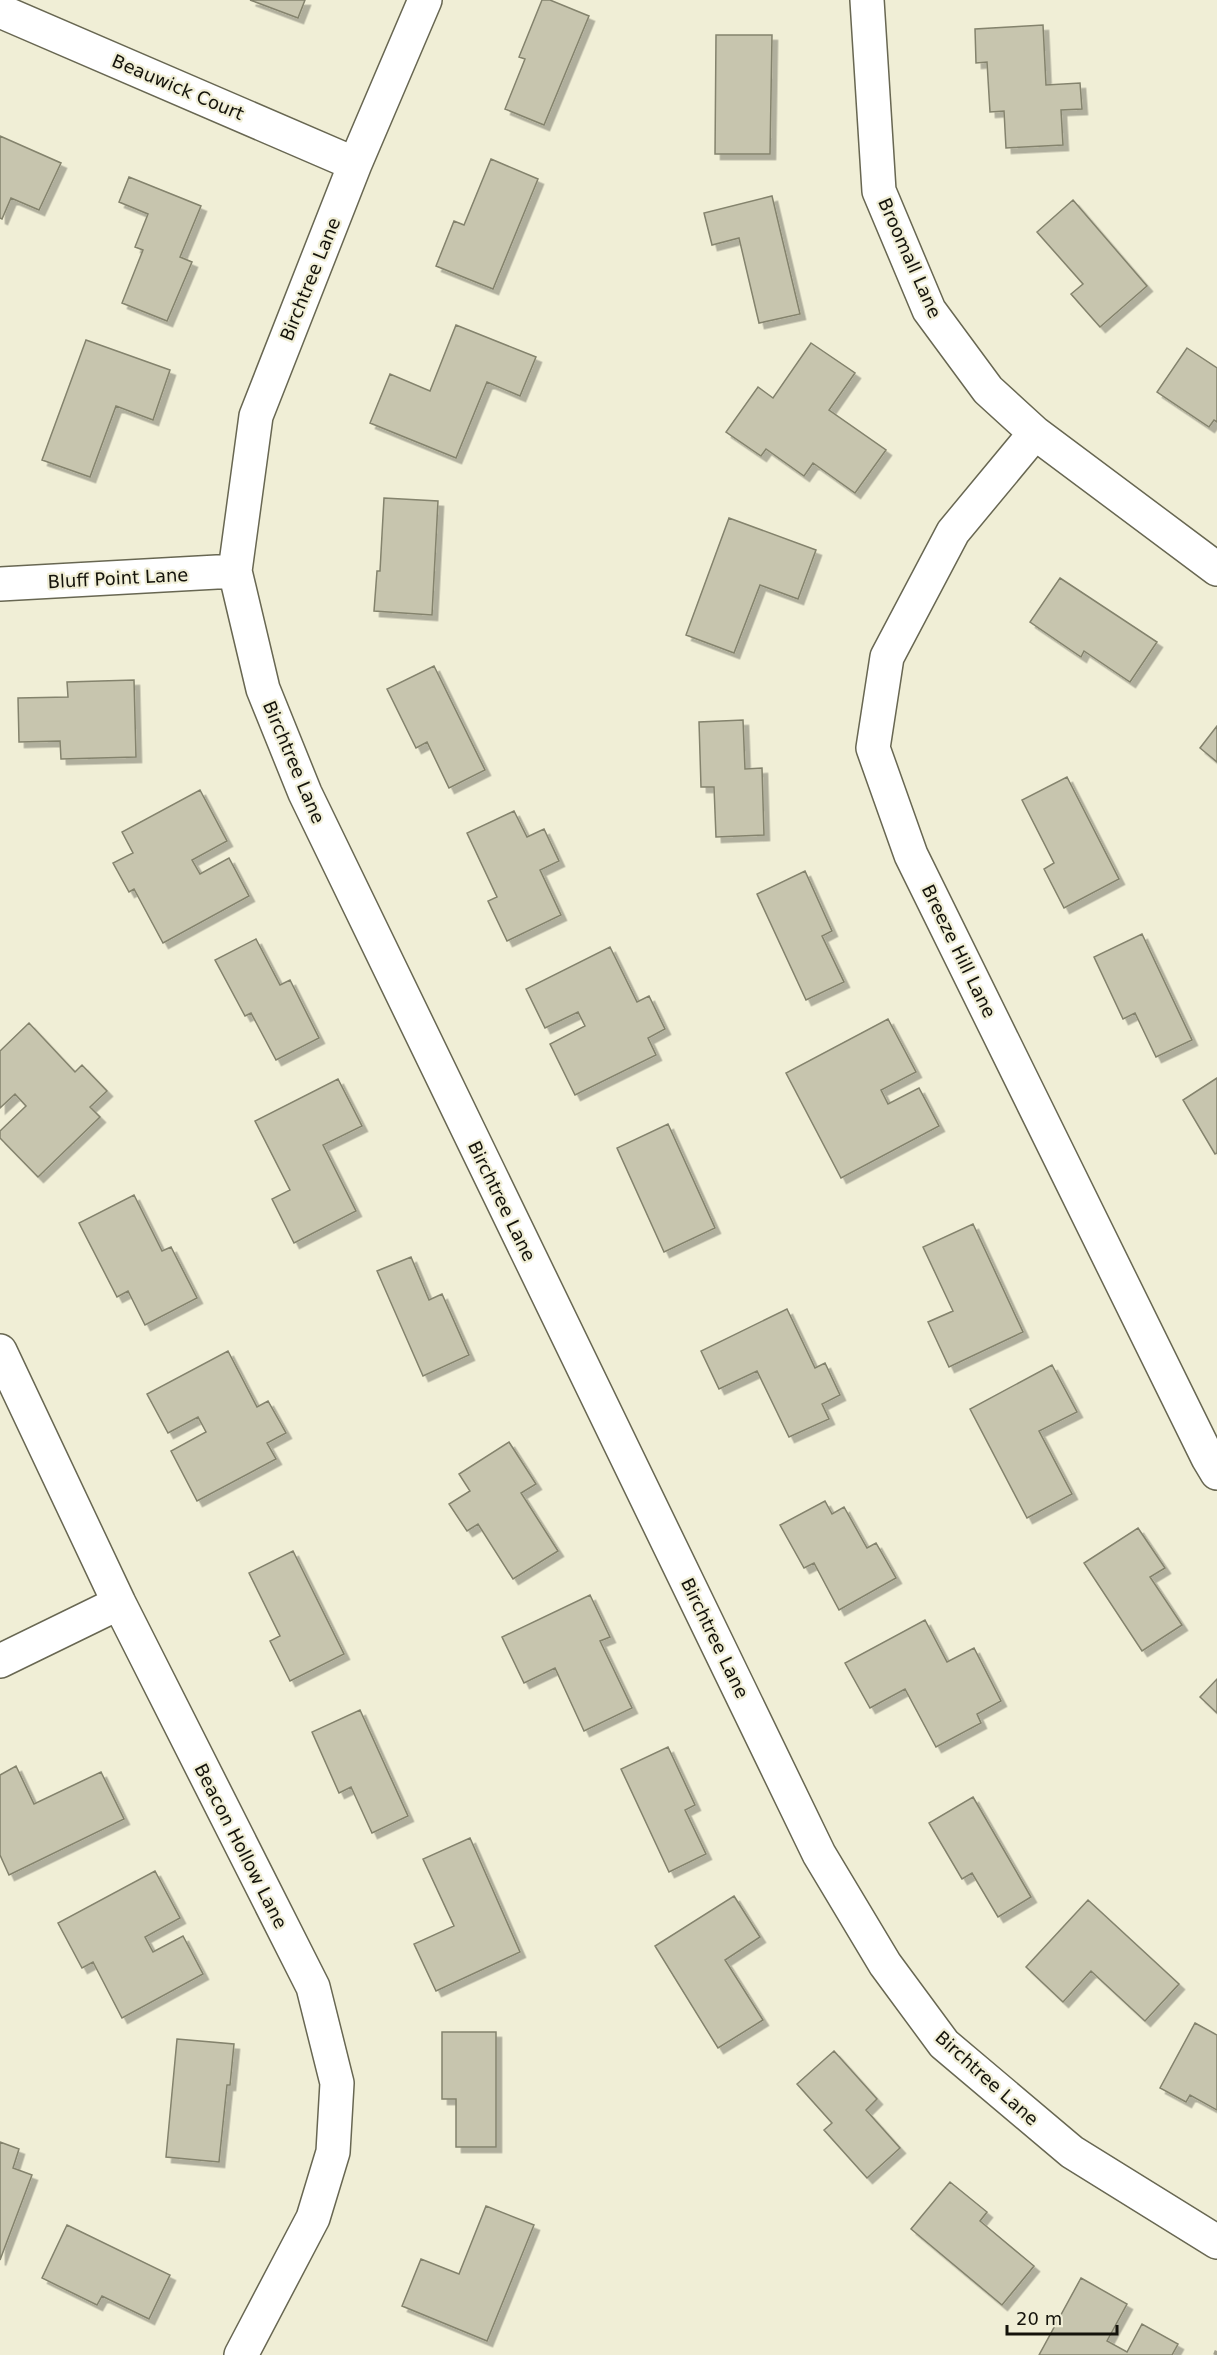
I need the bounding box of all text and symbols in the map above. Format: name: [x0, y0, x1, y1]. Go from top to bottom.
street label: Beauwick Court: [109, 50, 247, 124]
street label: Broomall Lane: [874, 195, 946, 321]
street label: Birchtree Lane: [276, 214, 344, 344]
street label: Bluff Point Lane: [47, 564, 189, 592]
street label: Birchtree Lane: [259, 698, 329, 826]
street label: Breeze Hill Lane: [918, 881, 1000, 1021]
street label: Birchtree Lane: [464, 1137, 540, 1265]
street label: Birchtree Lane: [677, 1574, 753, 1702]
street label: Beacon Hollow Lane: [190, 1760, 292, 1932]
street label: Birchtree Lane: [931, 2026, 1043, 2130]
scale bar: [1007, 2298, 1116, 2336]
text: 20 m: [1016, 2308, 1062, 2329]

